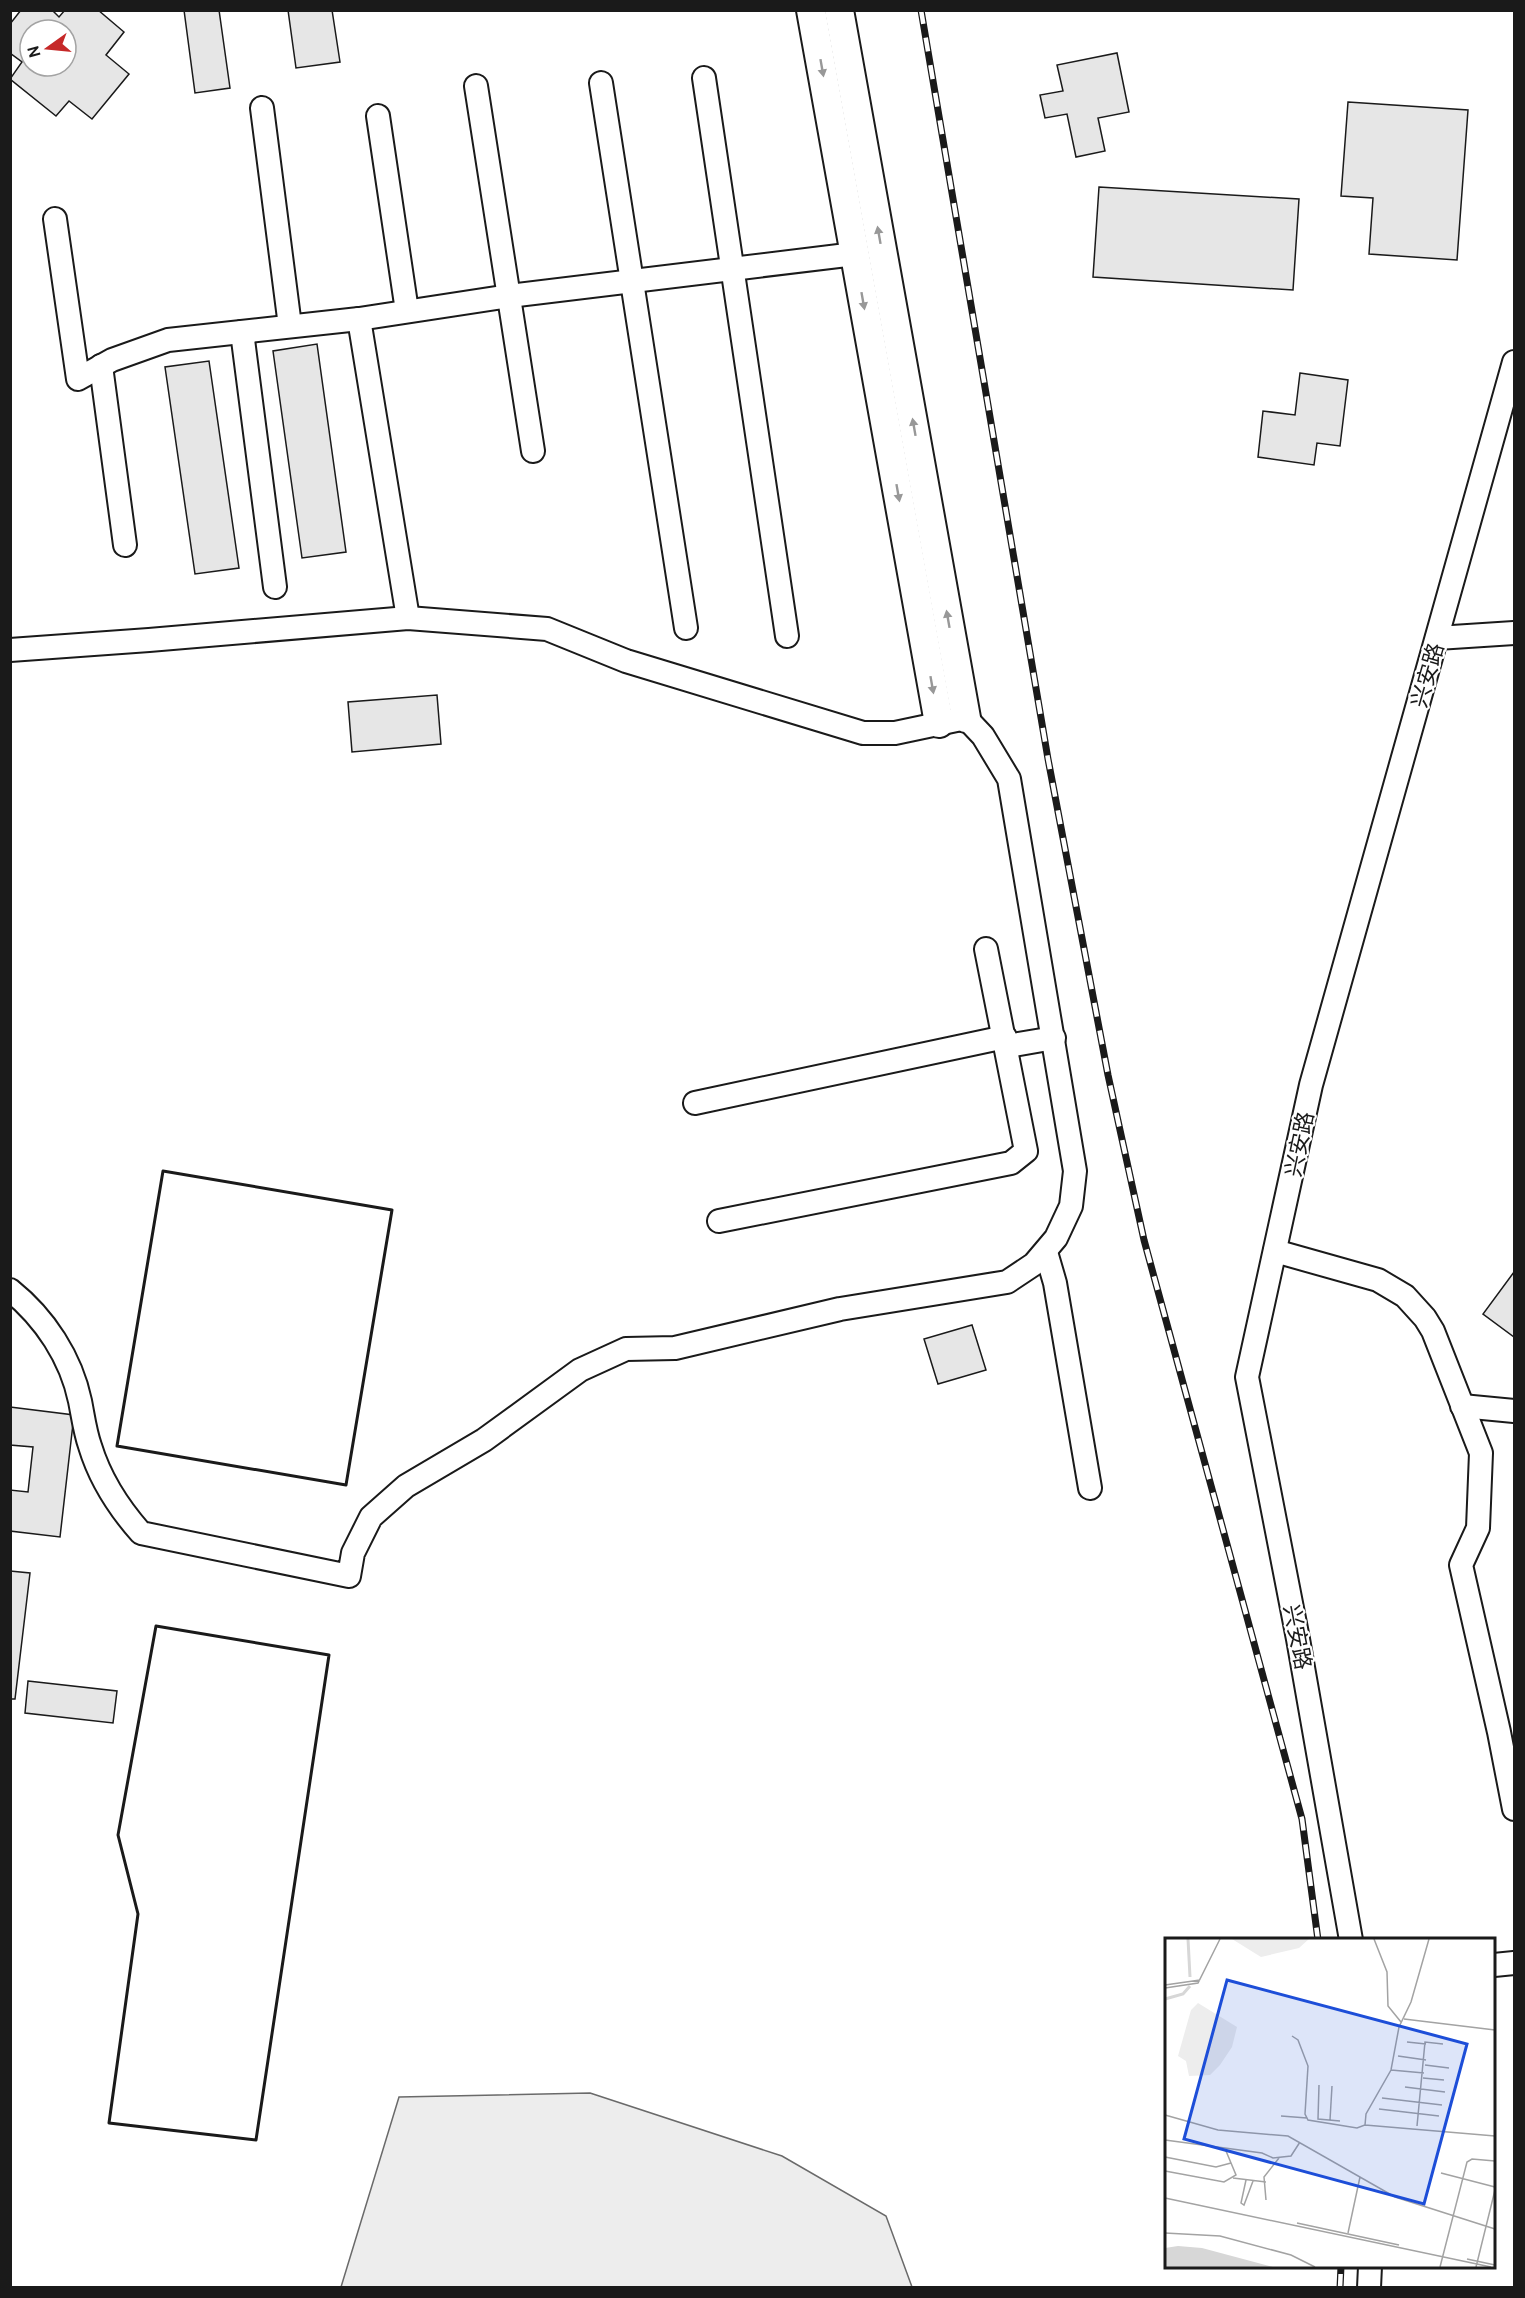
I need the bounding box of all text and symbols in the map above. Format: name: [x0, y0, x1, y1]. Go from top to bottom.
north arrow: [18, 18, 78, 78]
text: N: [23, 44, 45, 60]
one-way arrow: [818, 59, 827, 78]
one-way arrow: [875, 225, 884, 244]
one-way arrow: [859, 292, 868, 311]
one-way arrow: [909, 417, 918, 436]
one-way arrow: [894, 484, 903, 503]
one-way arrow: [943, 609, 952, 628]
street label: 兴安路: [1405, 640, 1450, 711]
one-way arrow: [928, 676, 937, 695]
street label: 兴安路: [1279, 1109, 1320, 1179]
street label: 兴安路: [1278, 1602, 1317, 1672]
inset map: [1165, 1938, 1495, 2268]

